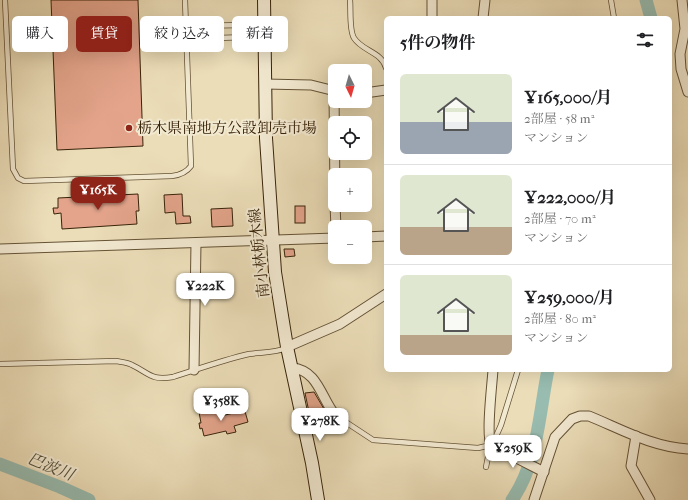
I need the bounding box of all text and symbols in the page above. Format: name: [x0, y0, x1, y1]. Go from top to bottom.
chip: 購入: [12, 16, 68, 52]
chip: 賃貸: [76, 16, 132, 52]
chip: 絞り込み: [140, 16, 224, 52]
chip: 新着: [232, 16, 288, 52]
icon: filters: [634, 29, 656, 51]
text: 5件の物件: [400, 32, 475, 52]
north arrow: [328, 64, 372, 108]
map controls: [328, 64, 372, 264]
text: ¥165,000/月: [524, 87, 613, 107]
icon: home: [432, 90, 480, 138]
text: 2部屋 · 58 m²: [524, 111, 594, 126]
button: locate: [328, 116, 372, 160]
place label: 栃木県南地方公設卸売市場: [137, 119, 317, 137]
marker: 栃木県南地方公設卸売市場: [124, 123, 134, 133]
text: マンション: [524, 130, 588, 145]
button: +: [328, 168, 372, 212]
pin: ¥165K: [70, 177, 126, 211]
text: ¥165K: [80, 182, 116, 197]
text: ¥222,000/月: [524, 187, 616, 207]
icon: home: [432, 191, 480, 239]
street label: 南小林栃木線: [245, 207, 273, 299]
text: 2部屋 · 70 m²: [524, 211, 596, 226]
button: −: [328, 220, 372, 264]
text: マンション: [524, 230, 588, 245]
pin: ¥222K: [177, 273, 233, 307]
text: ¥222K: [185, 278, 225, 293]
text: ¥259,000/月: [524, 287, 615, 307]
icon: home: [432, 291, 480, 339]
text: 2部屋 · 80 m²: [524, 311, 596, 326]
text: マンション: [524, 330, 588, 345]
pin: ¥358K: [193, 388, 249, 422]
text: ¥358K: [202, 393, 240, 408]
pin: ¥278K: [292, 408, 348, 442]
text: ¥278K: [300, 413, 340, 428]
pin: ¥259K: [485, 435, 541, 469]
text: ¥259K: [494, 440, 532, 455]
water label: 巴波川: [25, 449, 78, 485]

